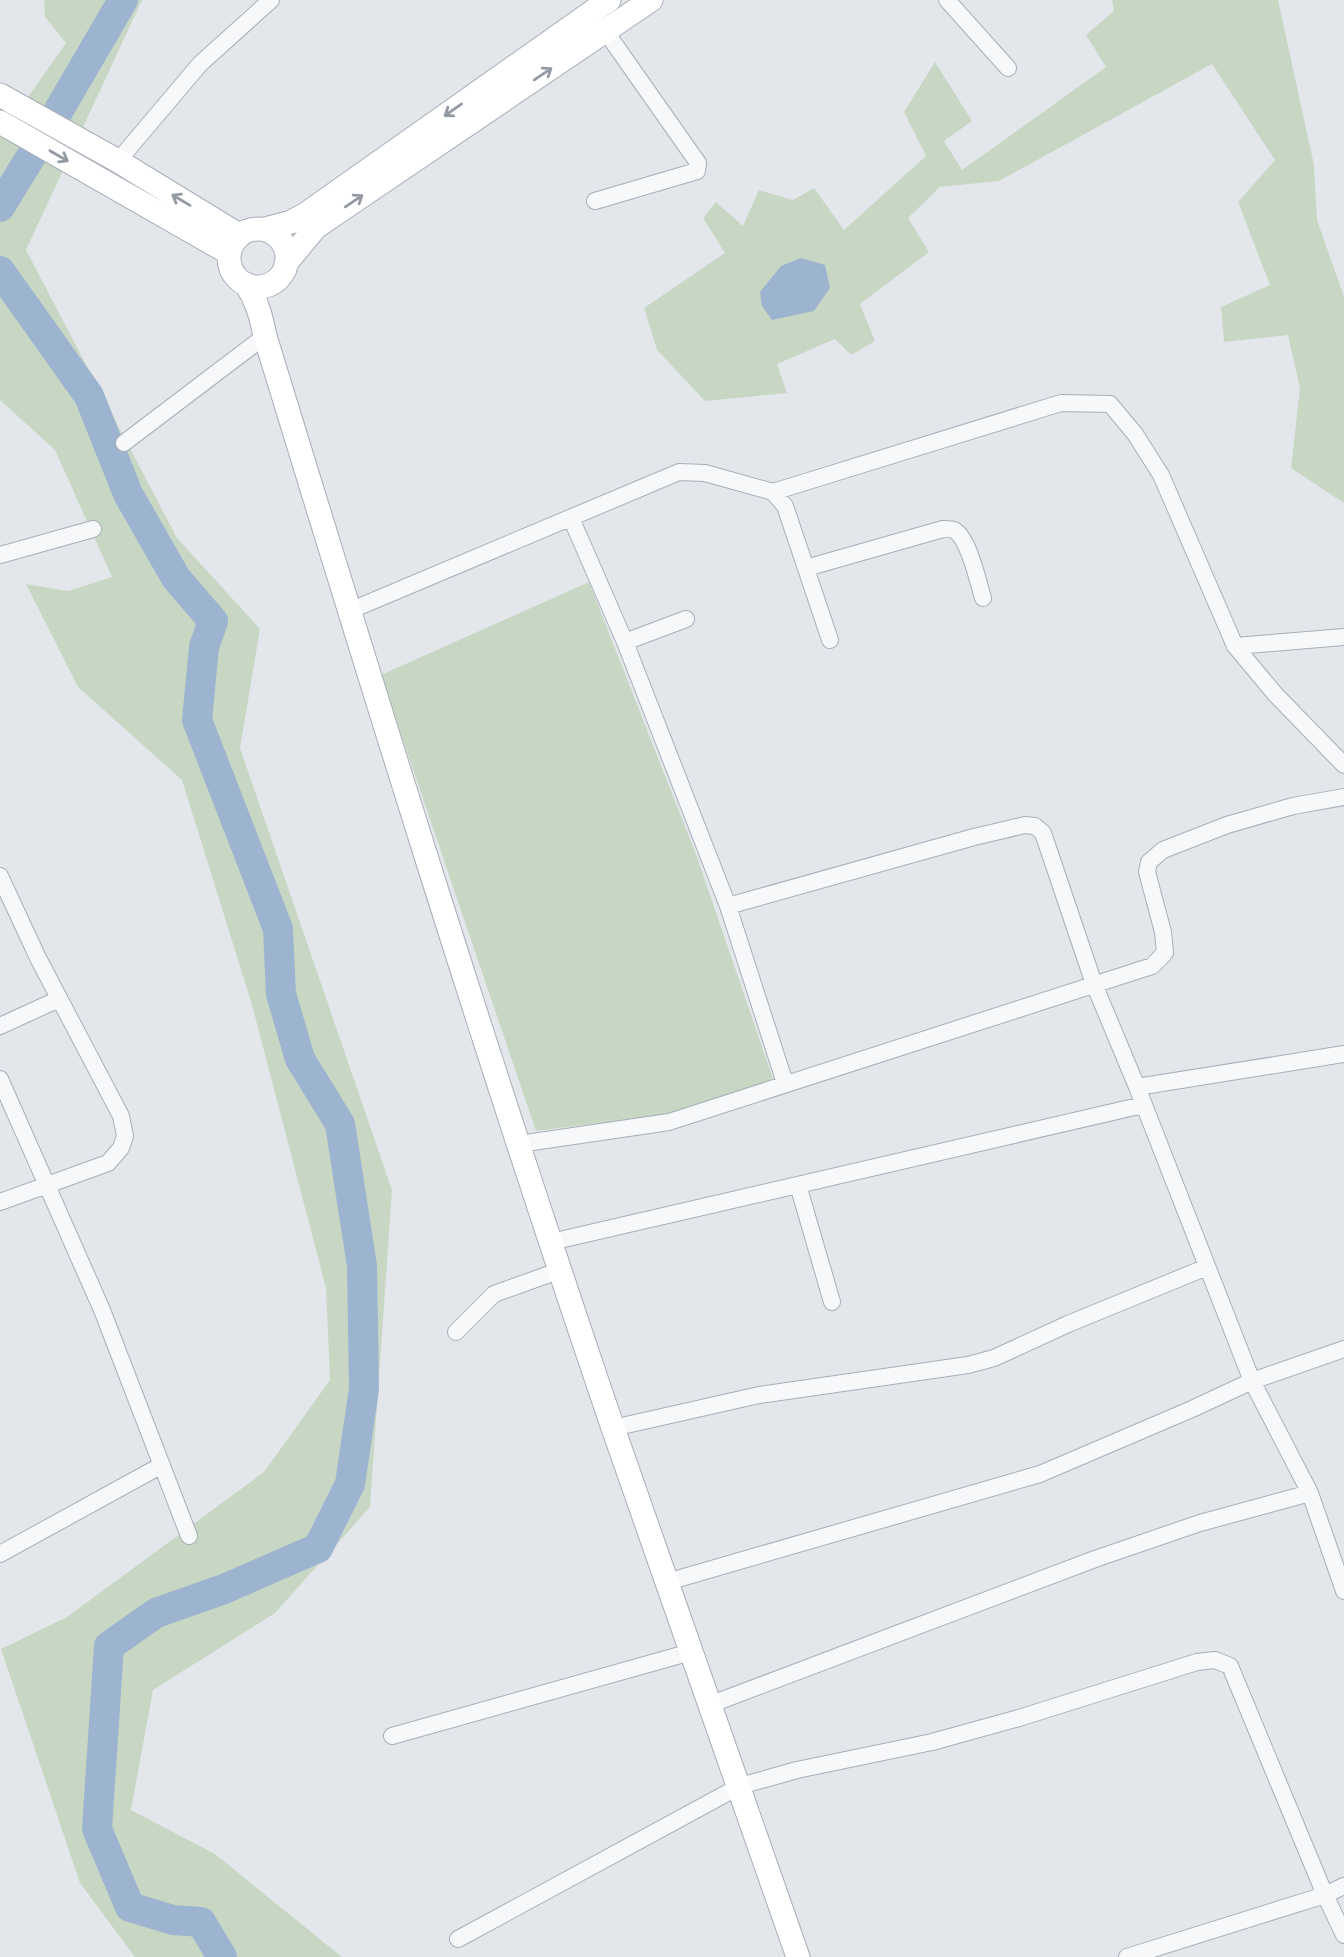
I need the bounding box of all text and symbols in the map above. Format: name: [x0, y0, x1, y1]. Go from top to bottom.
one-way arrow: [533, 67, 552, 82]
one-way arrow: [444, 103, 463, 117]
one-way arrow: [49, 149, 69, 163]
one-way arrow: [172, 192, 192, 206]
one-way arrow: [344, 194, 363, 209]

